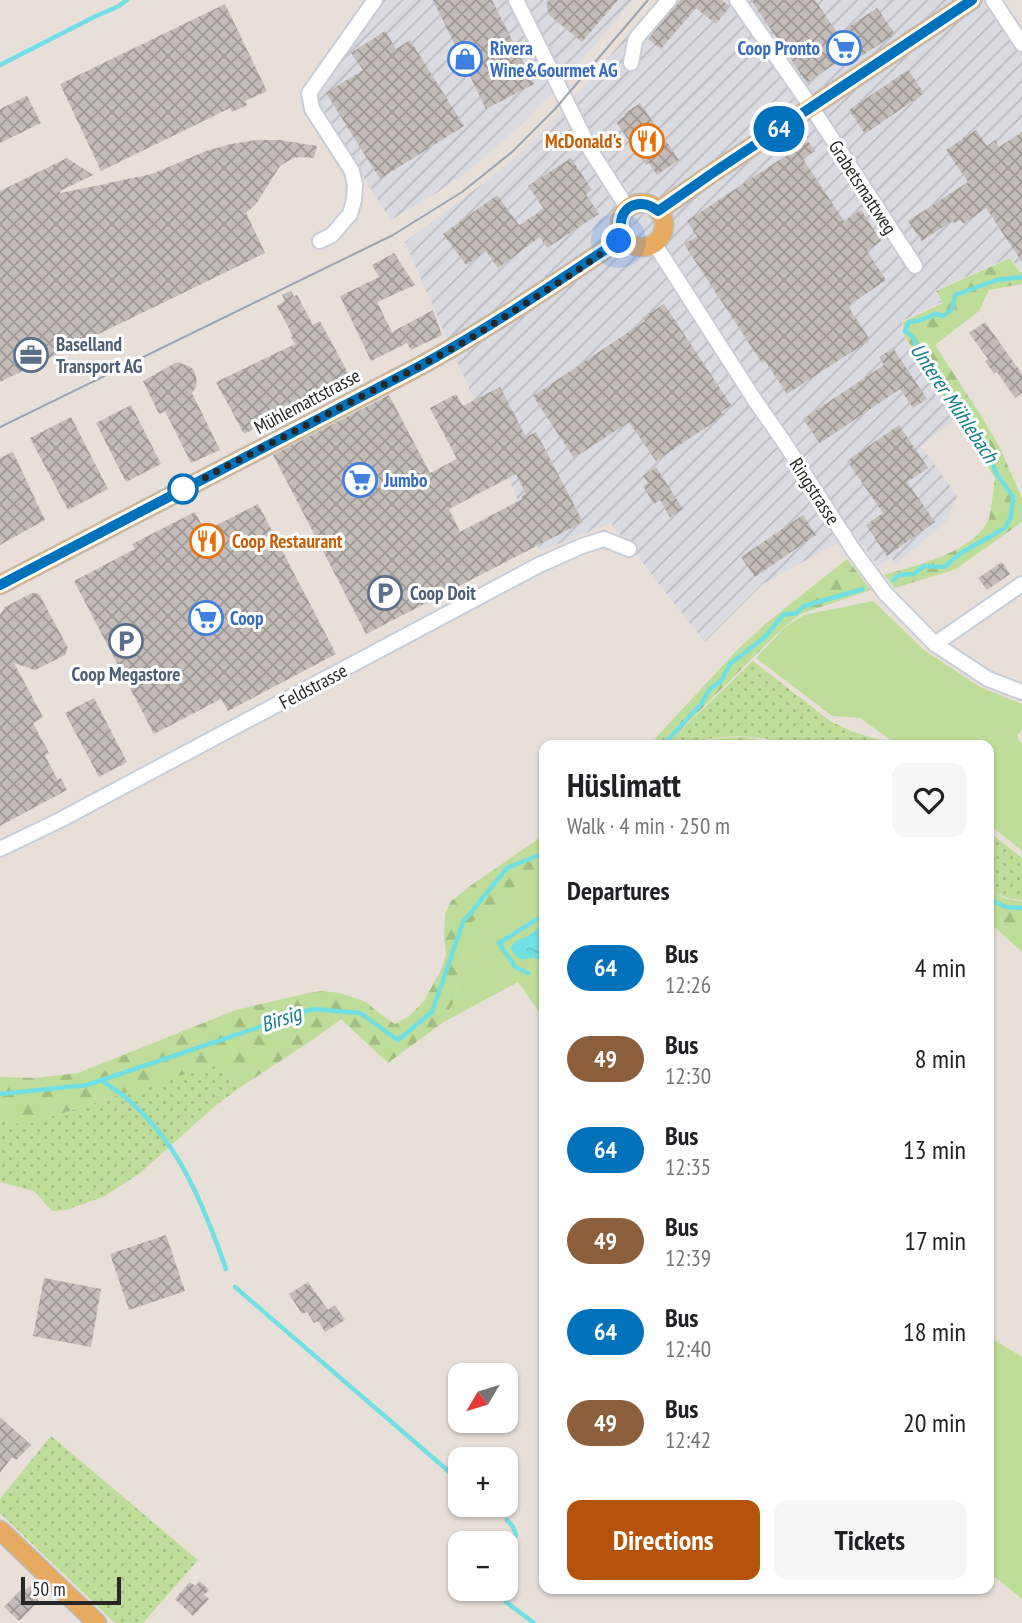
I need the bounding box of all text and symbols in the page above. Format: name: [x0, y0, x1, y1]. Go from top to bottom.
supermarket icon: Coop Pronto: [825, 29, 863, 67]
place label: Rivera Wine&Gourmet AG: [489, 36, 617, 82]
place label: Coop Pronto: [737, 36, 820, 60]
shop icon: Rivera Wine&Gourmet AG: [446, 40, 484, 78]
line badge: 64: [748, 106, 810, 152]
text: 64: [768, 113, 790, 144]
restaurant icon: McDonald's: [628, 122, 666, 160]
place label: McDonald's: [545, 129, 622, 153]
street label: Grabetsmattweg: [824, 135, 902, 239]
your location: [601, 223, 636, 258]
place label: Baselland Transport AG: [56, 332, 142, 378]
office icon: Baselland Transport AG: [12, 336, 50, 374]
water label: Unterer Mühlebach: [904, 338, 1005, 469]
street label: Mühlemattstrasse: [250, 363, 364, 439]
street label: Ringstrasse: [785, 453, 846, 529]
supermarket icon: Jumbo: [341, 461, 379, 499]
place label: Jumbo: [383, 468, 427, 492]
unlabelled marker: [168, 474, 198, 504]
restaurant icon: Coop Restaurant: [188, 522, 226, 560]
place label: Coop Restaurant: [232, 529, 343, 553]
parking icon: Coop Doit: [366, 574, 404, 612]
place label: Coop Doit: [410, 581, 476, 605]
supermarket icon: Coop: [187, 599, 225, 637]
place label: Coop: [230, 606, 264, 630]
parking icon: Coop Megastore: [107, 622, 145, 660]
street label: Feldstrasse: [275, 658, 351, 714]
place label: Coop Megastore: [72, 662, 180, 686]
text: Hüslimatt: [567, 763, 681, 806]
button: heart: [892, 763, 966, 837]
text: Walk · 4 min · 250 m: [567, 811, 730, 840]
text: Departures: [567, 874, 670, 907]
text: Bus: [665, 937, 698, 970]
text: 4 min: [915, 951, 966, 984]
text: 64: [594, 952, 617, 983]
text: 12:26: [665, 970, 711, 999]
water label: Birsig: [257, 998, 306, 1038]
text: Bus: [665, 1028, 698, 1061]
text: 8 min: [915, 1042, 966, 1075]
text: 49: [594, 1043, 617, 1074]
text: 12:30: [665, 1061, 711, 1090]
text: Bus: [665, 1119, 698, 1152]
text: 13 min: [903, 1133, 966, 1166]
text: 64: [594, 1134, 617, 1165]
text: 12:35: [665, 1152, 711, 1181]
text: Bus: [665, 1210, 698, 1243]
text: 17 min: [904, 1224, 966, 1257]
text: 49: [594, 1225, 617, 1256]
text: 12:39: [665, 1243, 711, 1272]
text: Bus: [665, 1301, 698, 1334]
text: 18 min: [903, 1315, 966, 1348]
text: 64: [594, 1316, 617, 1347]
text: 12:40: [665, 1334, 711, 1363]
north arrow: [448, 1363, 518, 1433]
map controls: [448, 1363, 518, 1601]
text: Bus: [665, 1392, 698, 1425]
text: 20 min: [903, 1406, 966, 1439]
text: 49: [594, 1407, 617, 1438]
text: 12:42: [665, 1425, 711, 1454]
button: +: [448, 1447, 518, 1517]
button: Directions: [567, 1500, 760, 1580]
button: Tickets: [774, 1500, 966, 1580]
button: −: [448, 1531, 518, 1601]
scale bar: [21, 1574, 121, 1606]
text: 50 m: [32, 1577, 66, 1601]

